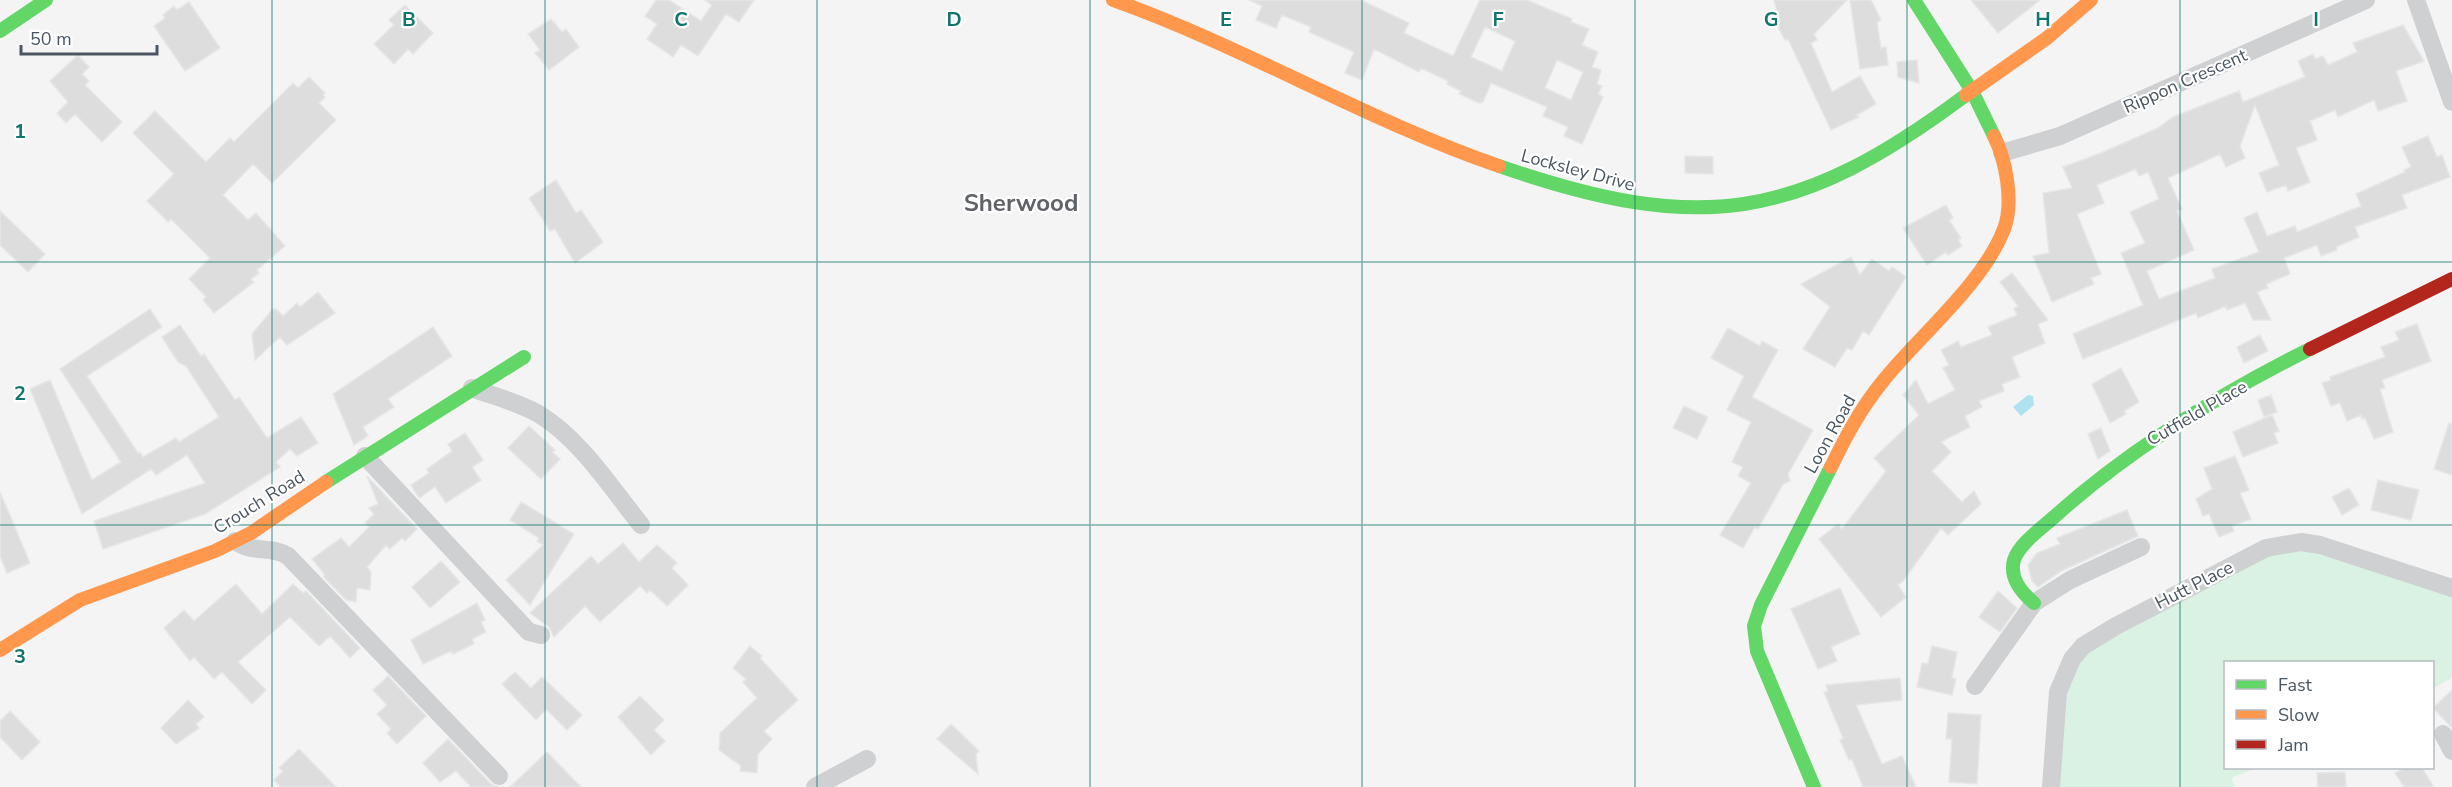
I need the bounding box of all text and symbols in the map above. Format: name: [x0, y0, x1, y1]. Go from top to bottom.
text: B: [402, 6, 416, 33]
text: C: [674, 6, 688, 33]
text: D: [946, 6, 962, 33]
text: E: [1220, 6, 1232, 33]
text: F: [1492, 6, 1504, 33]
text: G: [1764, 6, 1778, 33]
text: H: [2035, 6, 2051, 33]
text: I: [2313, 6, 2319, 33]
scale bar: [21, 18, 158, 56]
text: 50 m: [30, 27, 72, 51]
street label: Rippon Crescent: [2119, 43, 2251, 119]
text: 1: [14, 118, 26, 145]
street label: Locksley Drive: [1518, 143, 1638, 197]
district label: Sherwood: [964, 187, 1078, 219]
street label: Cutfield Place: [2142, 375, 2252, 451]
text: 2: [14, 380, 26, 407]
street label: Loon Road: [1799, 390, 1861, 478]
street label: Crouch Road: [209, 464, 309, 540]
street label: Hutt Place: [2151, 555, 2237, 615]
text: 3: [14, 643, 26, 670]
legend: [2224, 661, 2434, 769]
text: Fast: [2278, 673, 2313, 697]
text: Slow: [2278, 703, 2319, 727]
text: Jam: [2277, 733, 2309, 757]

